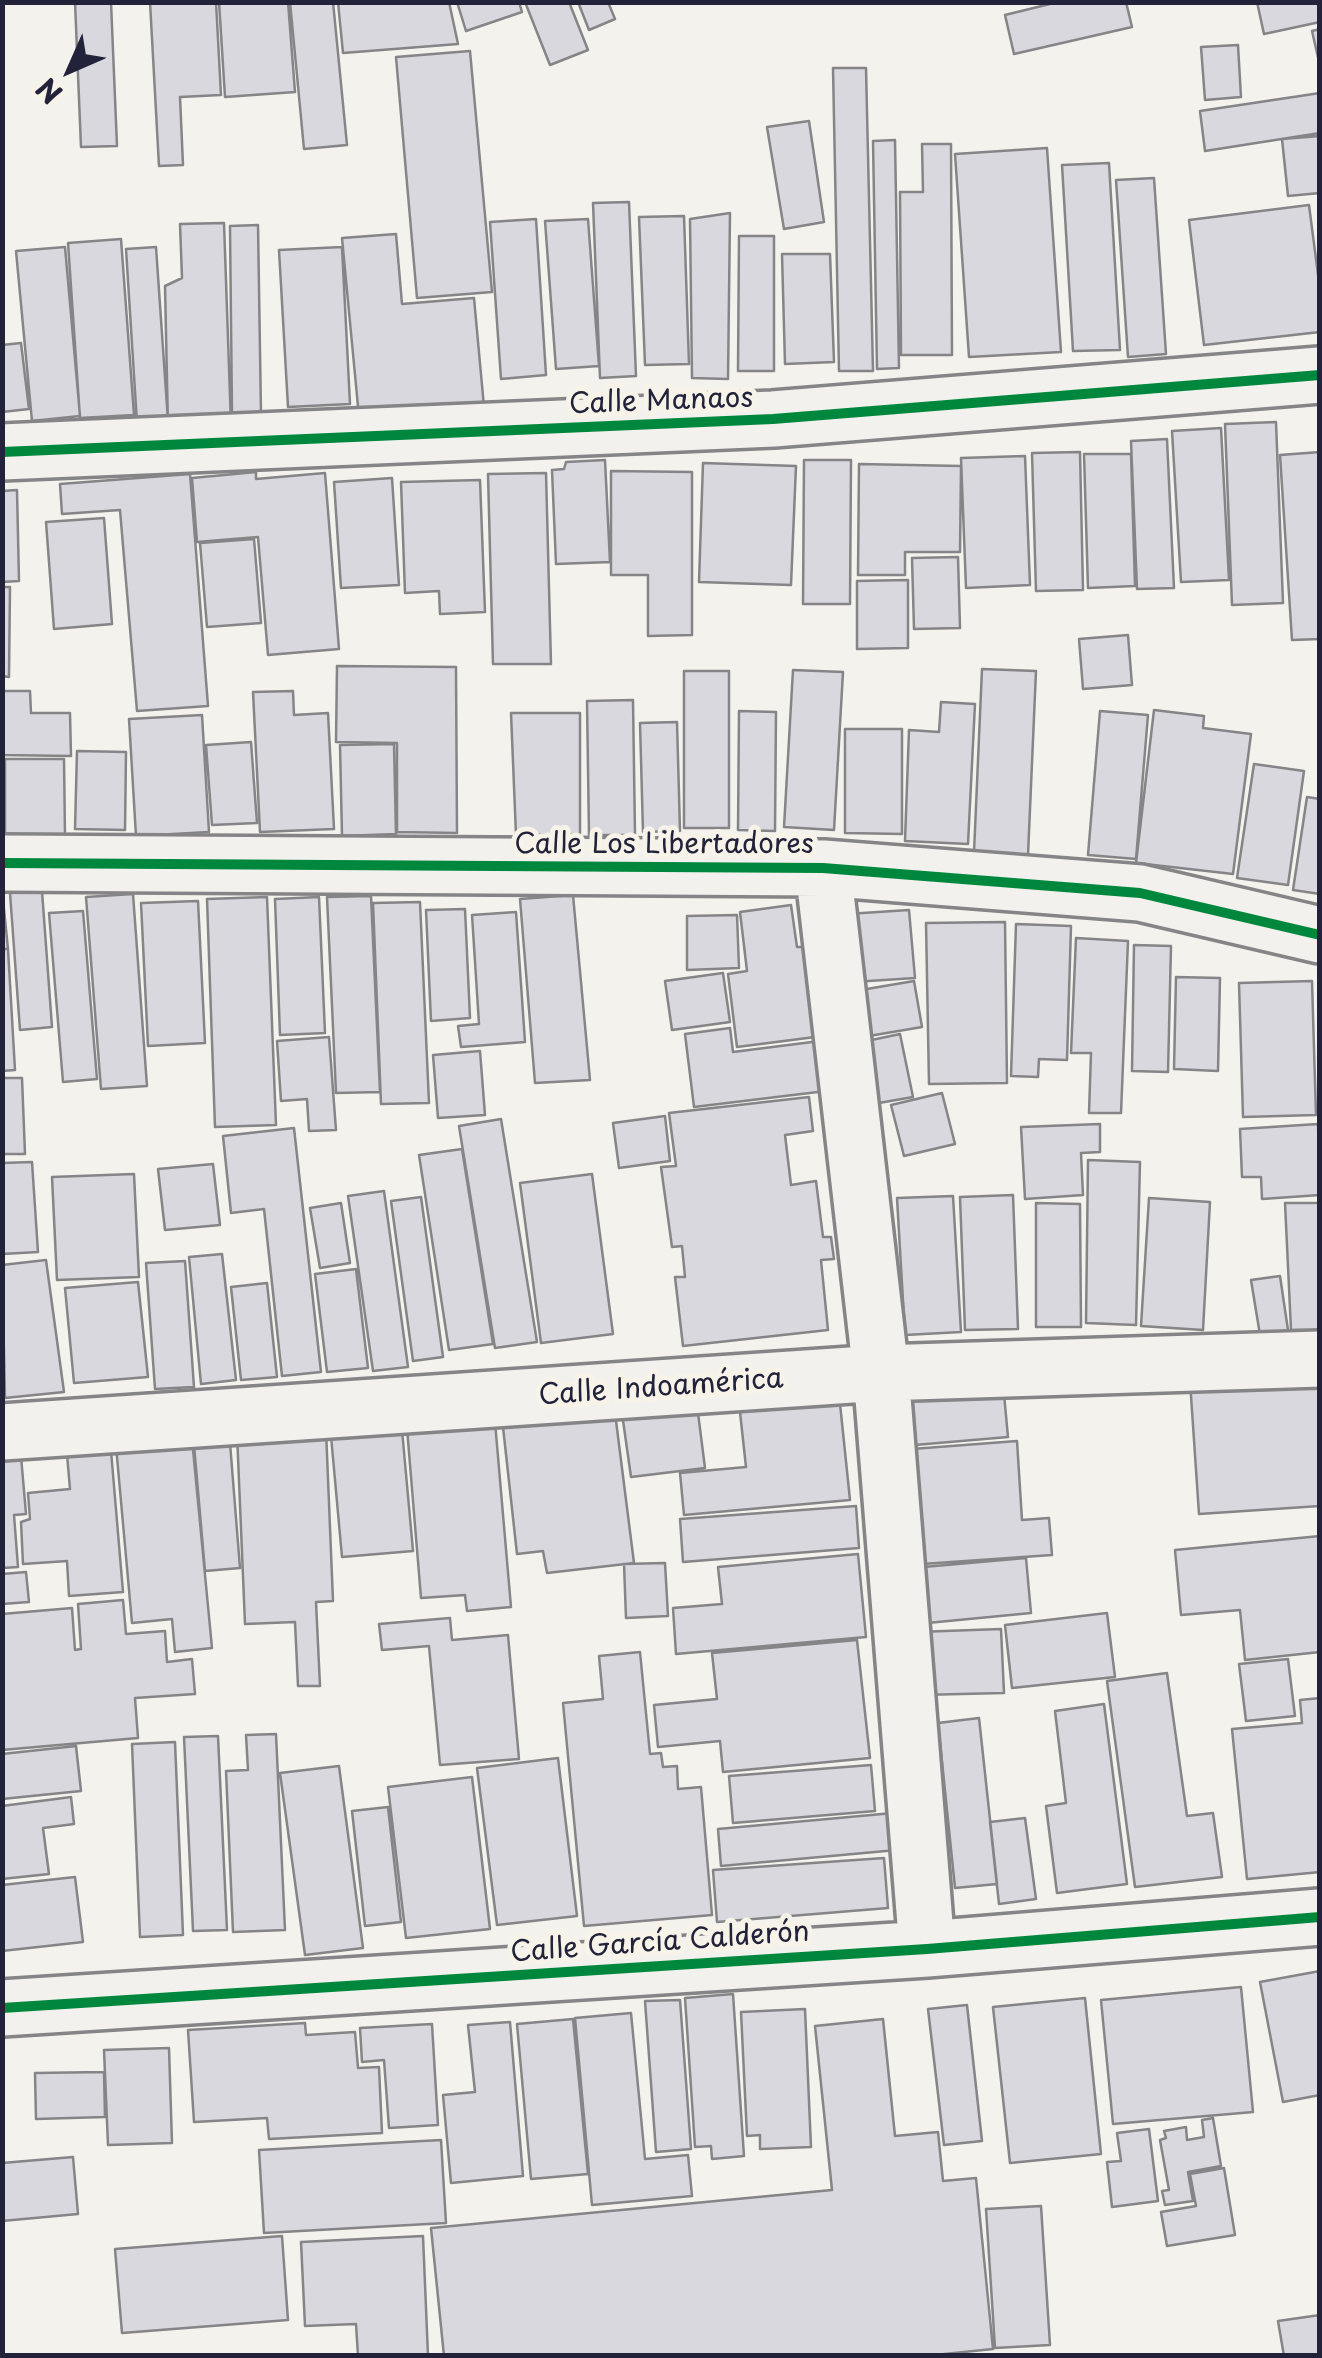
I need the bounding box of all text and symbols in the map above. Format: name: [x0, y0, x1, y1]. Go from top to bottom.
north arrow: [20, 20, 120, 120]
text: N: [25, 69, 71, 115]
street label: Calle Manaos: [568, 382, 754, 422]
street label: Calle Los Libertadores: [514, 828, 814, 862]
street label: Calle Indoamérica: [537, 1363, 785, 1413]
street label: Calle García Calderón: [509, 1916, 811, 1970]

